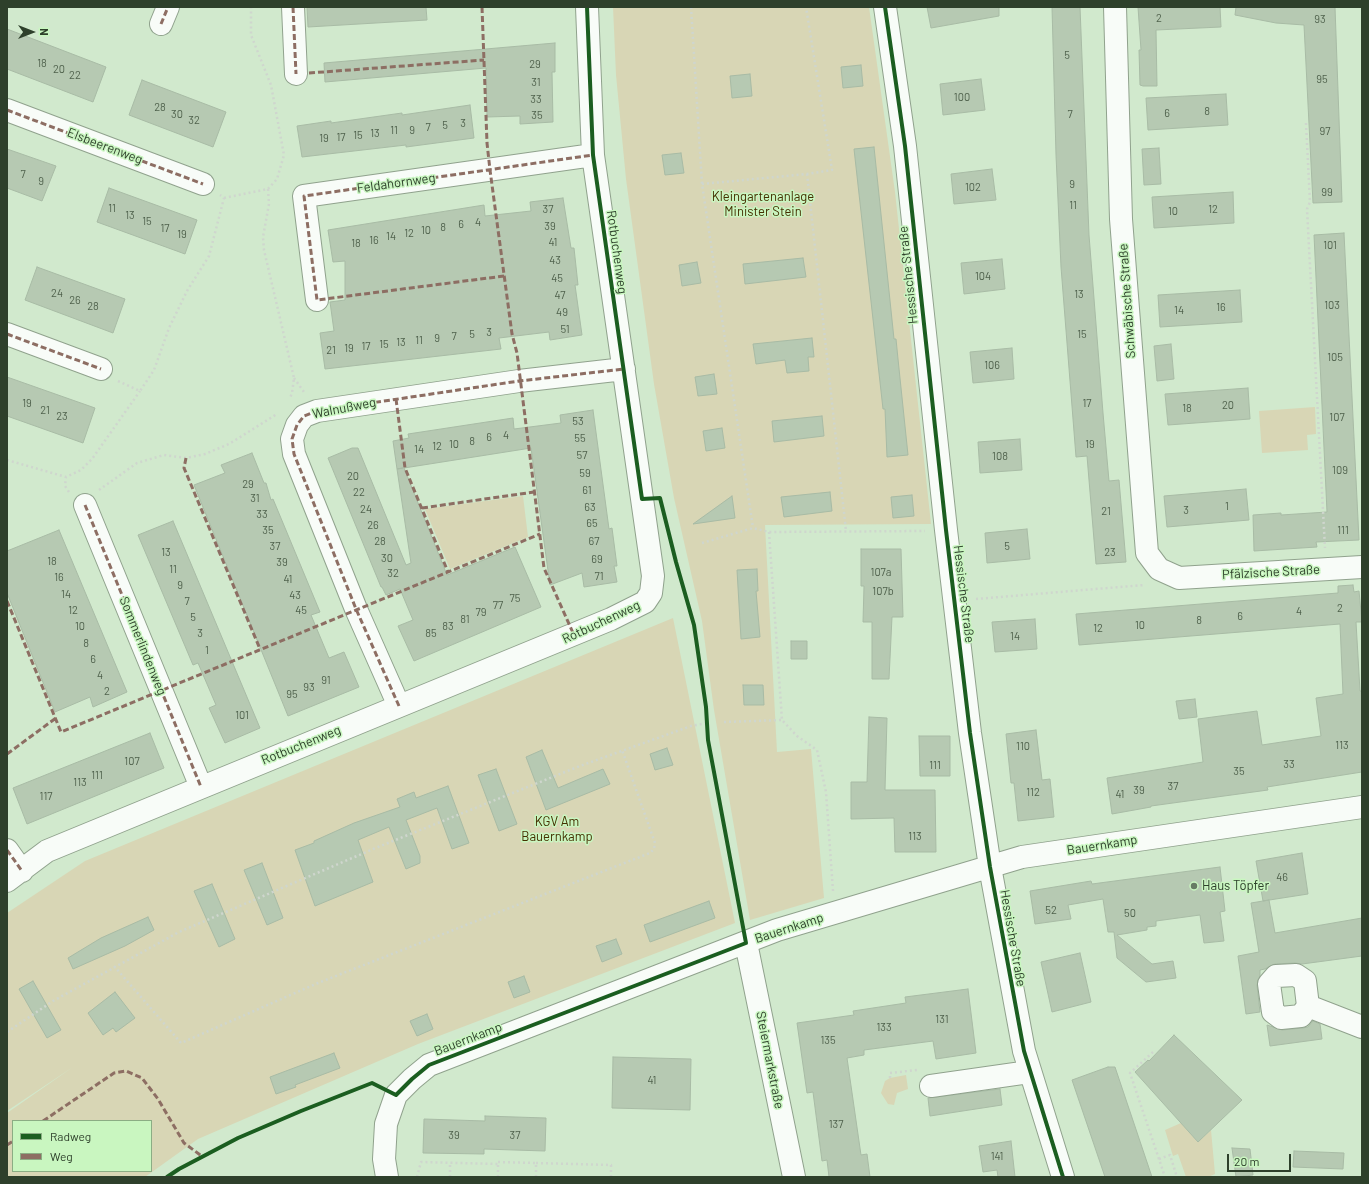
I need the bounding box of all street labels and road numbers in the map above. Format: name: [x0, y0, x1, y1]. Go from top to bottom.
street label: Elsbeerenweg: [65, 124, 145, 168]
street label: Feldahornweg: [356, 170, 436, 196]
street label: Rotbuchenweg: [603, 209, 631, 295]
street label: Hessische Straße: [895, 225, 921, 325]
street label: Schwäbische Straße: [1115, 243, 1139, 359]
street label: Walnußweg: [311, 394, 377, 422]
street label: Hessische Straße: [950, 544, 978, 644]
street label: Pfälzische Straße: [1222, 562, 1320, 582]
street label: Sommerlindenweg: [116, 594, 170, 698]
street label: Rotbuchenweg: [560, 597, 642, 647]
street label: Rotbuchenweg: [259, 722, 343, 768]
street label: Bauernkamp: [1066, 832, 1138, 858]
street label: Hessische Straße: [997, 888, 1029, 988]
street label: Bauernkamp: [753, 910, 825, 946]
street label: Steiermarkstraße: [753, 1010, 787, 1110]
street label: Bauernkamp: [432, 1019, 504, 1059]

